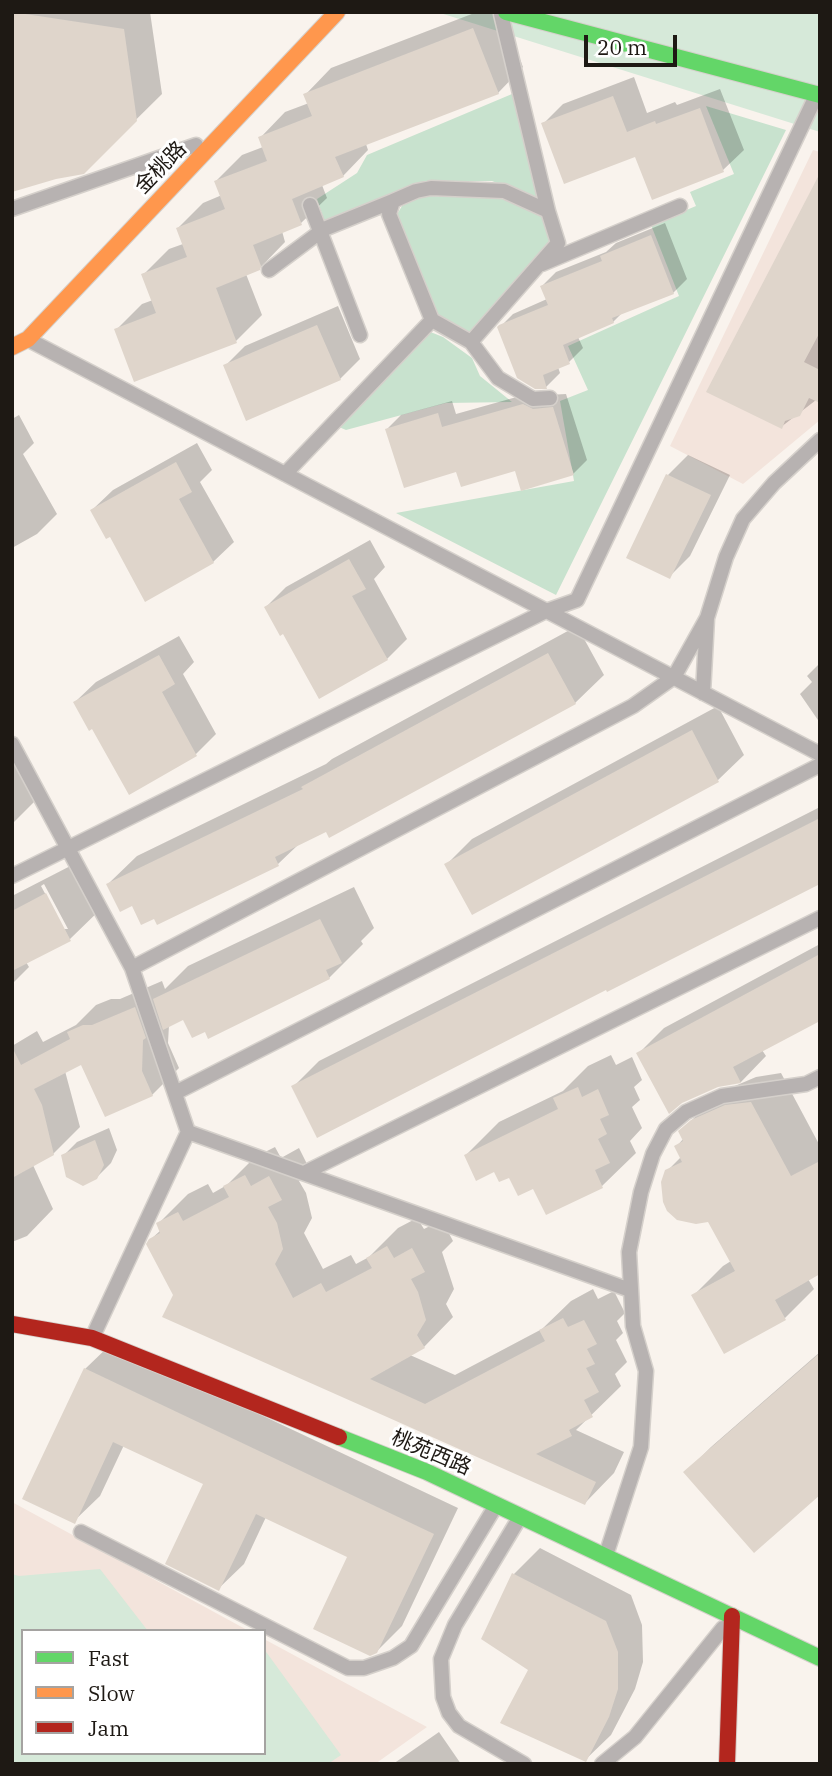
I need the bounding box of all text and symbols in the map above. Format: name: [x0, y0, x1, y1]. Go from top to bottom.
scale bar: [587, 21, 680, 65]
text: 20 m: [597, 33, 647, 61]
street label: 金桃路: [130, 137, 192, 199]
street label: 桃苑西路: [387, 1425, 475, 1481]
legend: [21, 1629, 266, 1755]
text: Fast: [88, 1644, 129, 1672]
text: Slow: [88, 1679, 135, 1707]
text: Jam: [88, 1714, 129, 1742]

